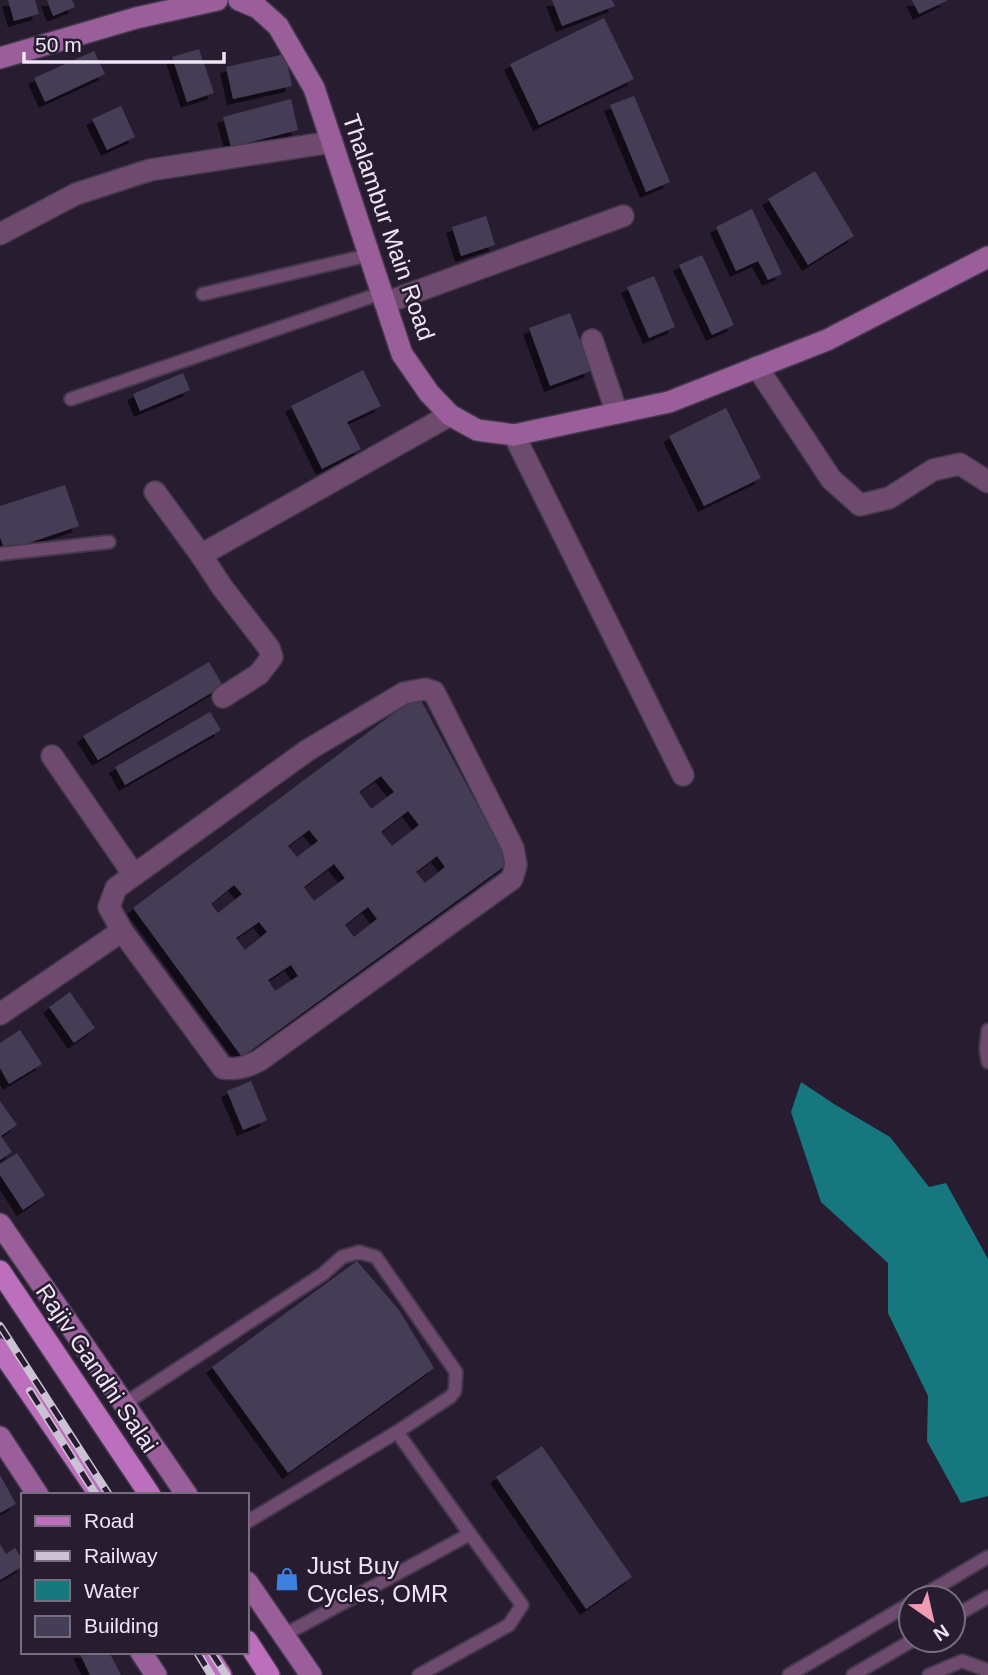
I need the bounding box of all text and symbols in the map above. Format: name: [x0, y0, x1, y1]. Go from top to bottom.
scale bar: [24, 21, 224, 65]
text: 50 m: [35, 33, 82, 56]
street label: Thalambur Main Road: [338, 110, 440, 344]
street label: Rajiv Gandhi Salai: [31, 1279, 163, 1457]
legend: [21, 1493, 248, 1654]
text: Road: [84, 1509, 134, 1532]
text: Railway: [84, 1544, 158, 1567]
place label: Just Buy Cycles, OMR: [307, 1552, 448, 1607]
shop icon: Just Buy Cycles, OMR: [273, 1565, 301, 1593]
text: Water: [84, 1579, 139, 1602]
north arrow: [897, 1584, 967, 1654]
text: Building: [84, 1614, 159, 1637]
text: N: [930, 1620, 953, 1645]

